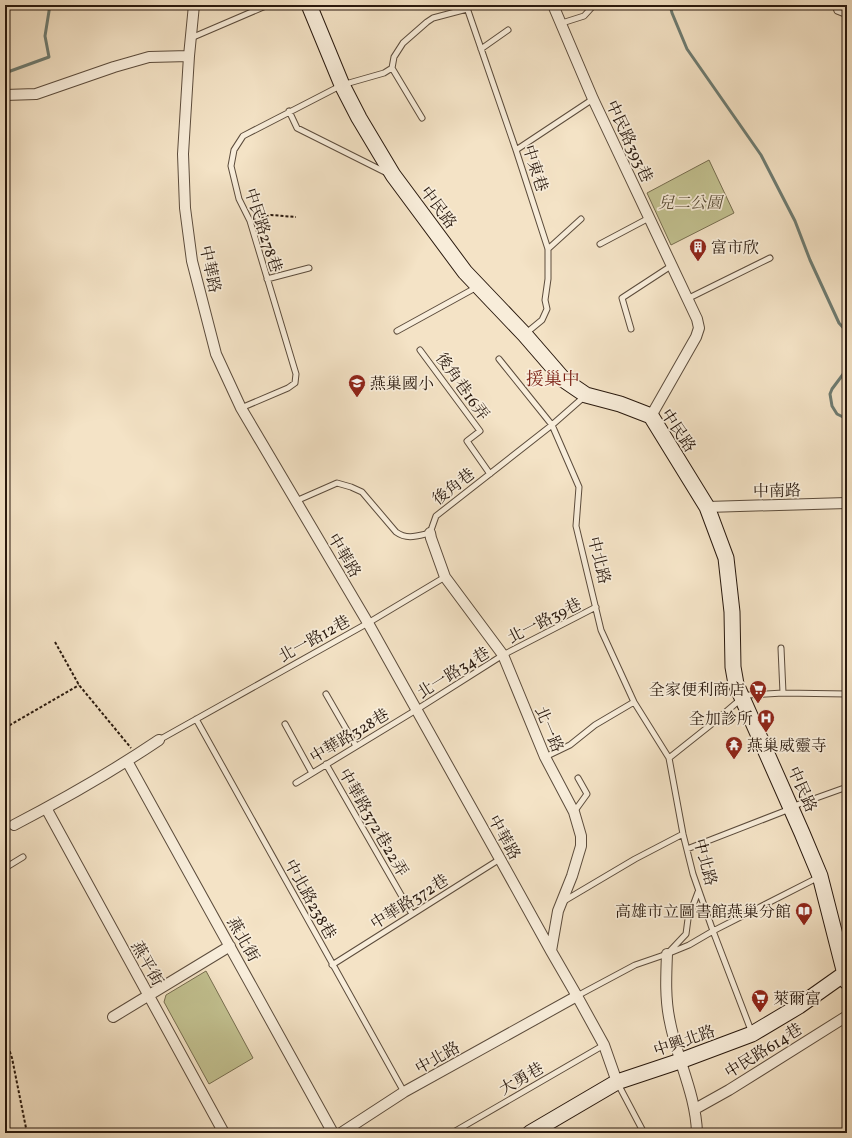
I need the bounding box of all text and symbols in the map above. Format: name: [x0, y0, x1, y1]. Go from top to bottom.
street label: 中民路393巷: [600, 97, 657, 186]
street label: 中東巷: [516, 142, 552, 195]
street label: 中民路: [414, 182, 461, 234]
street label: 中民路278巷: [238, 186, 286, 276]
park label: 兒二公園: [658, 193, 725, 215]
building icon: 富市欣: [688, 237, 708, 262]
place label: 富市欣: [711, 238, 759, 260]
street label: 中華路: [193, 244, 225, 295]
street label: 後角巷16弄: [429, 349, 493, 425]
district label: 援巢中: [526, 368, 580, 393]
school or university icon: 燕巢國小: [347, 373, 367, 398]
place label: 燕巢國小: [370, 374, 434, 396]
street label: 中民路: [655, 405, 700, 457]
street label: 後角巷: [429, 464, 480, 511]
street label: 中南路: [753, 481, 801, 503]
street label: 中華路: [321, 530, 365, 582]
street label: 中北路: [582, 535, 615, 586]
street label: 北一路39巷: [504, 594, 586, 650]
street label: 北一路12巷: [275, 611, 355, 668]
street label: 北一路34巷: [414, 643, 495, 705]
supermarket icon: 全家便利商店: [748, 679, 768, 704]
place label: 全家便利商店: [649, 680, 745, 702]
street label: 北一路: [529, 703, 568, 756]
street label: 中華路328巷: [306, 704, 394, 769]
hospital icon: 全加診所: [756, 708, 776, 733]
place label: 全加診所: [689, 709, 753, 731]
temple icon: 燕巢威靈寺: [724, 735, 744, 760]
place label: 燕巢威靈寺: [747, 736, 827, 758]
street label: 中民路: [781, 763, 821, 816]
street label: 中華路372巷22弄: [332, 765, 412, 881]
street label: 中華路: [482, 812, 525, 864]
street label: 中北路: [687, 836, 721, 889]
street label: 中北路238巷: [278, 856, 340, 944]
street label: 中華路372巷: [367, 870, 453, 935]
library icon: 高雄市立圖書館燕巢分館: [794, 901, 814, 926]
place label: 高雄市立圖書館燕巢分館: [615, 902, 791, 924]
street label: 燕北街: [221, 914, 264, 966]
street label: 燕平街: [125, 938, 168, 990]
supermarket icon: 萊爾富: [750, 988, 770, 1013]
place label: 萊爾富: [773, 989, 821, 1011]
street label: 中民路614巷: [721, 1019, 807, 1084]
street label: 中興北路: [651, 1021, 718, 1063]
street label: 中北路: [412, 1037, 464, 1080]
street label: 大勇巷: [496, 1058, 548, 1101]

